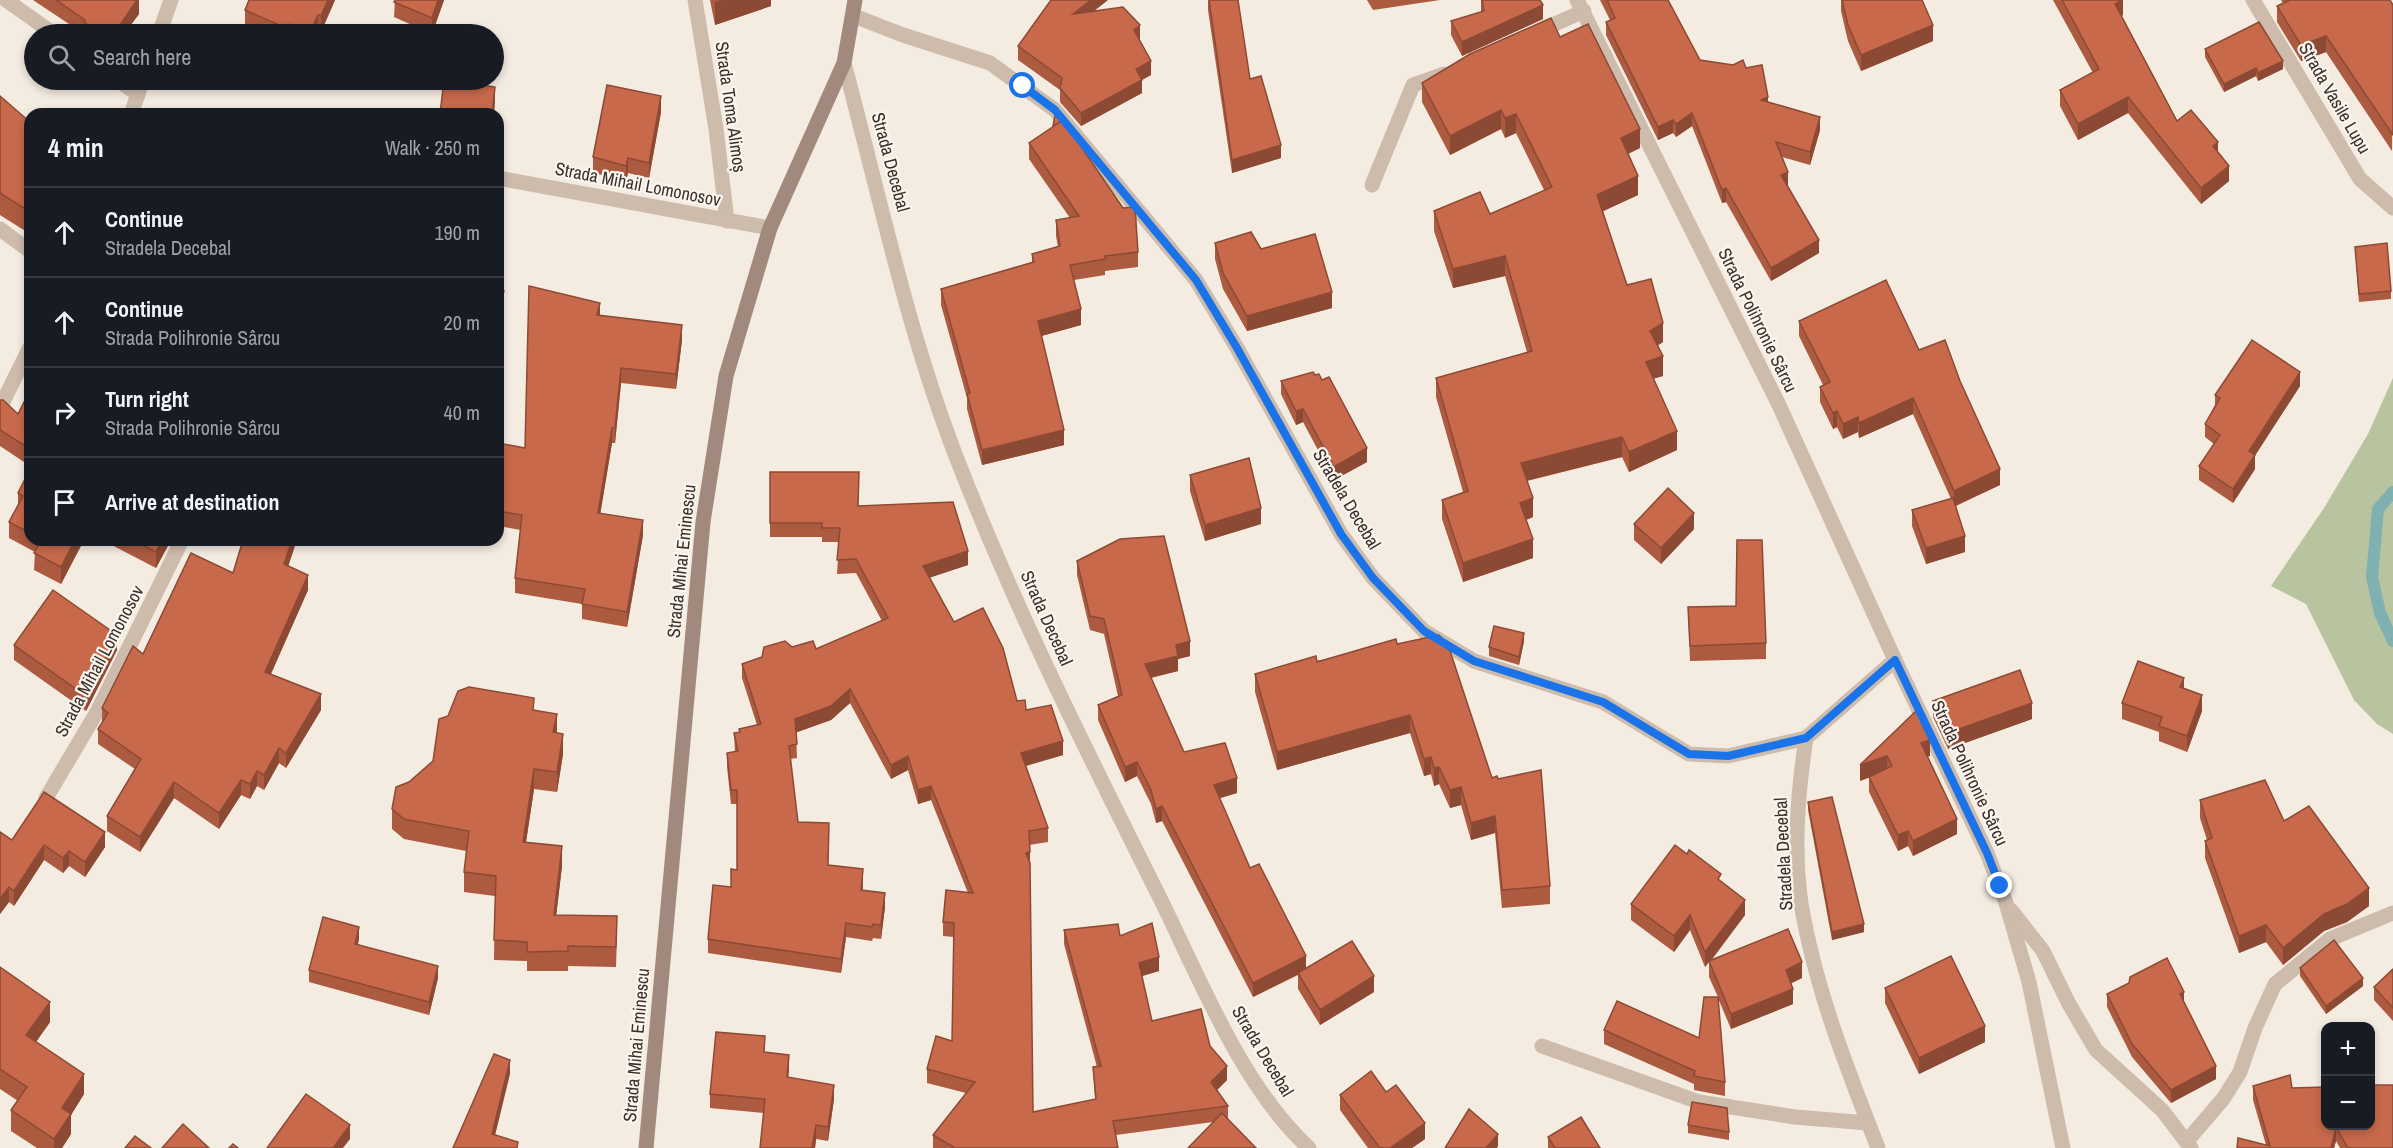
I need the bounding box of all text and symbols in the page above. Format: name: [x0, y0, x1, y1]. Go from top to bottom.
search box: [24, 24, 504, 90]
street label: Strada Vasile Lupu: [2293, 38, 2377, 158]
street label: Strada Toma Alimoș: [709, 40, 753, 174]
icon: search: [45, 41, 78, 74]
text: Search here: [93, 42, 191, 72]
route start: [1009, 72, 1035, 98]
street label: Strada Decebal: [866, 110, 916, 214]
text: 4 min: [48, 130, 104, 165]
text: Walk · 250 m: [385, 134, 480, 161]
street label: Strada Mihail Lomonosov: [553, 156, 724, 212]
text: Continue: [105, 204, 183, 234]
icon: ahead: [48, 216, 81, 249]
text: 190 m: [434, 219, 480, 246]
text: Stradela Decebal: [105, 234, 231, 261]
street label: Strada Polihronie Sârcu: [1712, 244, 1804, 396]
text: Continue: [105, 294, 183, 324]
icon: ahead: [48, 306, 81, 339]
text: 20 m: [444, 309, 480, 336]
text: Strada Polihronie Sârcu: [105, 324, 280, 351]
text: Turn right: [105, 384, 189, 414]
icon: right: [48, 396, 81, 429]
text: 40 m: [444, 399, 480, 426]
text: Strada Polihronie Sârcu: [105, 414, 280, 441]
street label: Stradela Decebal: [1307, 444, 1387, 554]
street label: Strada Mihai Eminescu: [661, 483, 701, 639]
icon: arrive: [48, 486, 81, 519]
text: Arrive at destination: [105, 487, 279, 517]
street label: Strada Decebal: [1015, 566, 1079, 670]
street label: Strada Mihail Lomonosov: [48, 580, 150, 741]
street label: Strada Polihronie Sârcu: [1925, 696, 2015, 850]
street label: Stradela Decebal: [1768, 797, 1798, 911]
route end: [1986, 872, 2012, 898]
street label: Strada Mihai Eminescu: [617, 967, 655, 1123]
street label: Strada Decebal: [1226, 1001, 1300, 1101]
map controls: [2321, 1022, 2375, 1130]
button: +: [2321, 1022, 2375, 1076]
button: −: [2321, 1076, 2375, 1130]

